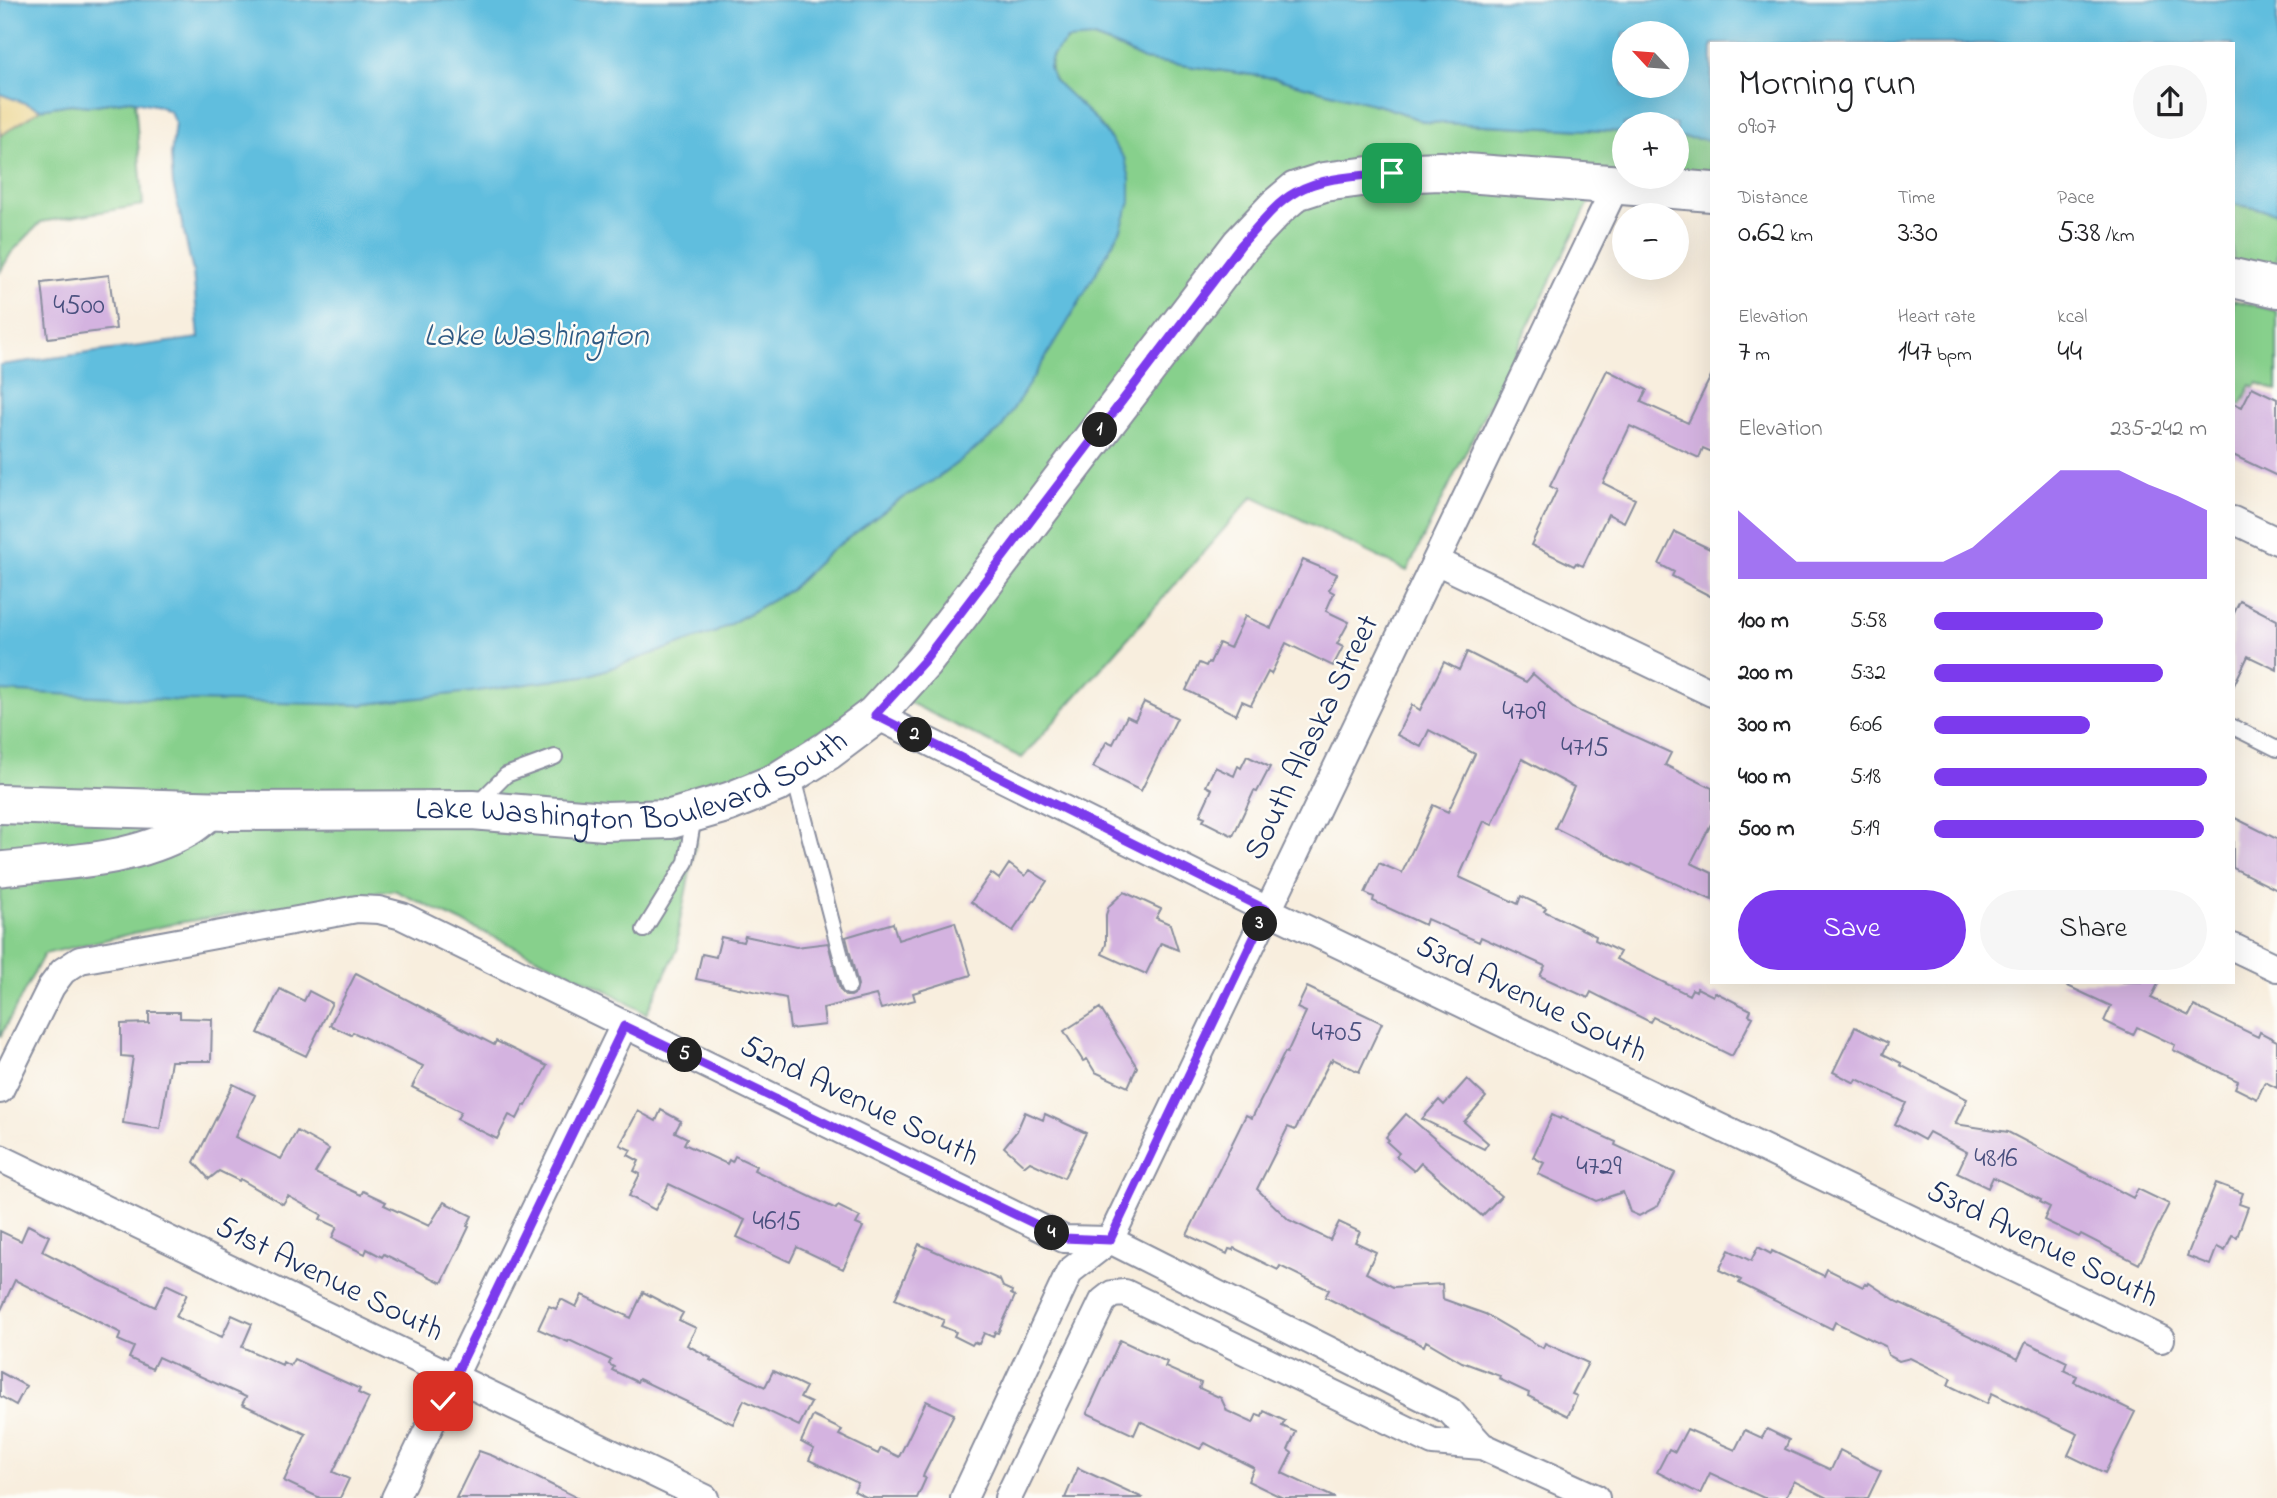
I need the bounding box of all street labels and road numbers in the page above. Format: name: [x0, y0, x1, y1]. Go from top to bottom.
street label: South Alaska Street: [1233, 607, 1393, 869]
street label: Lake Washington Boulevard South: [415, 719, 858, 845]
street label: 53rd Avenue South: [1407, 924, 1655, 1076]
street label: 52nd Avenue South: [731, 1024, 987, 1180]
street label: 53rd Avenue South: [1918, 1169, 2166, 1321]
street label: 51st Avenue South: [207, 1204, 451, 1356]

